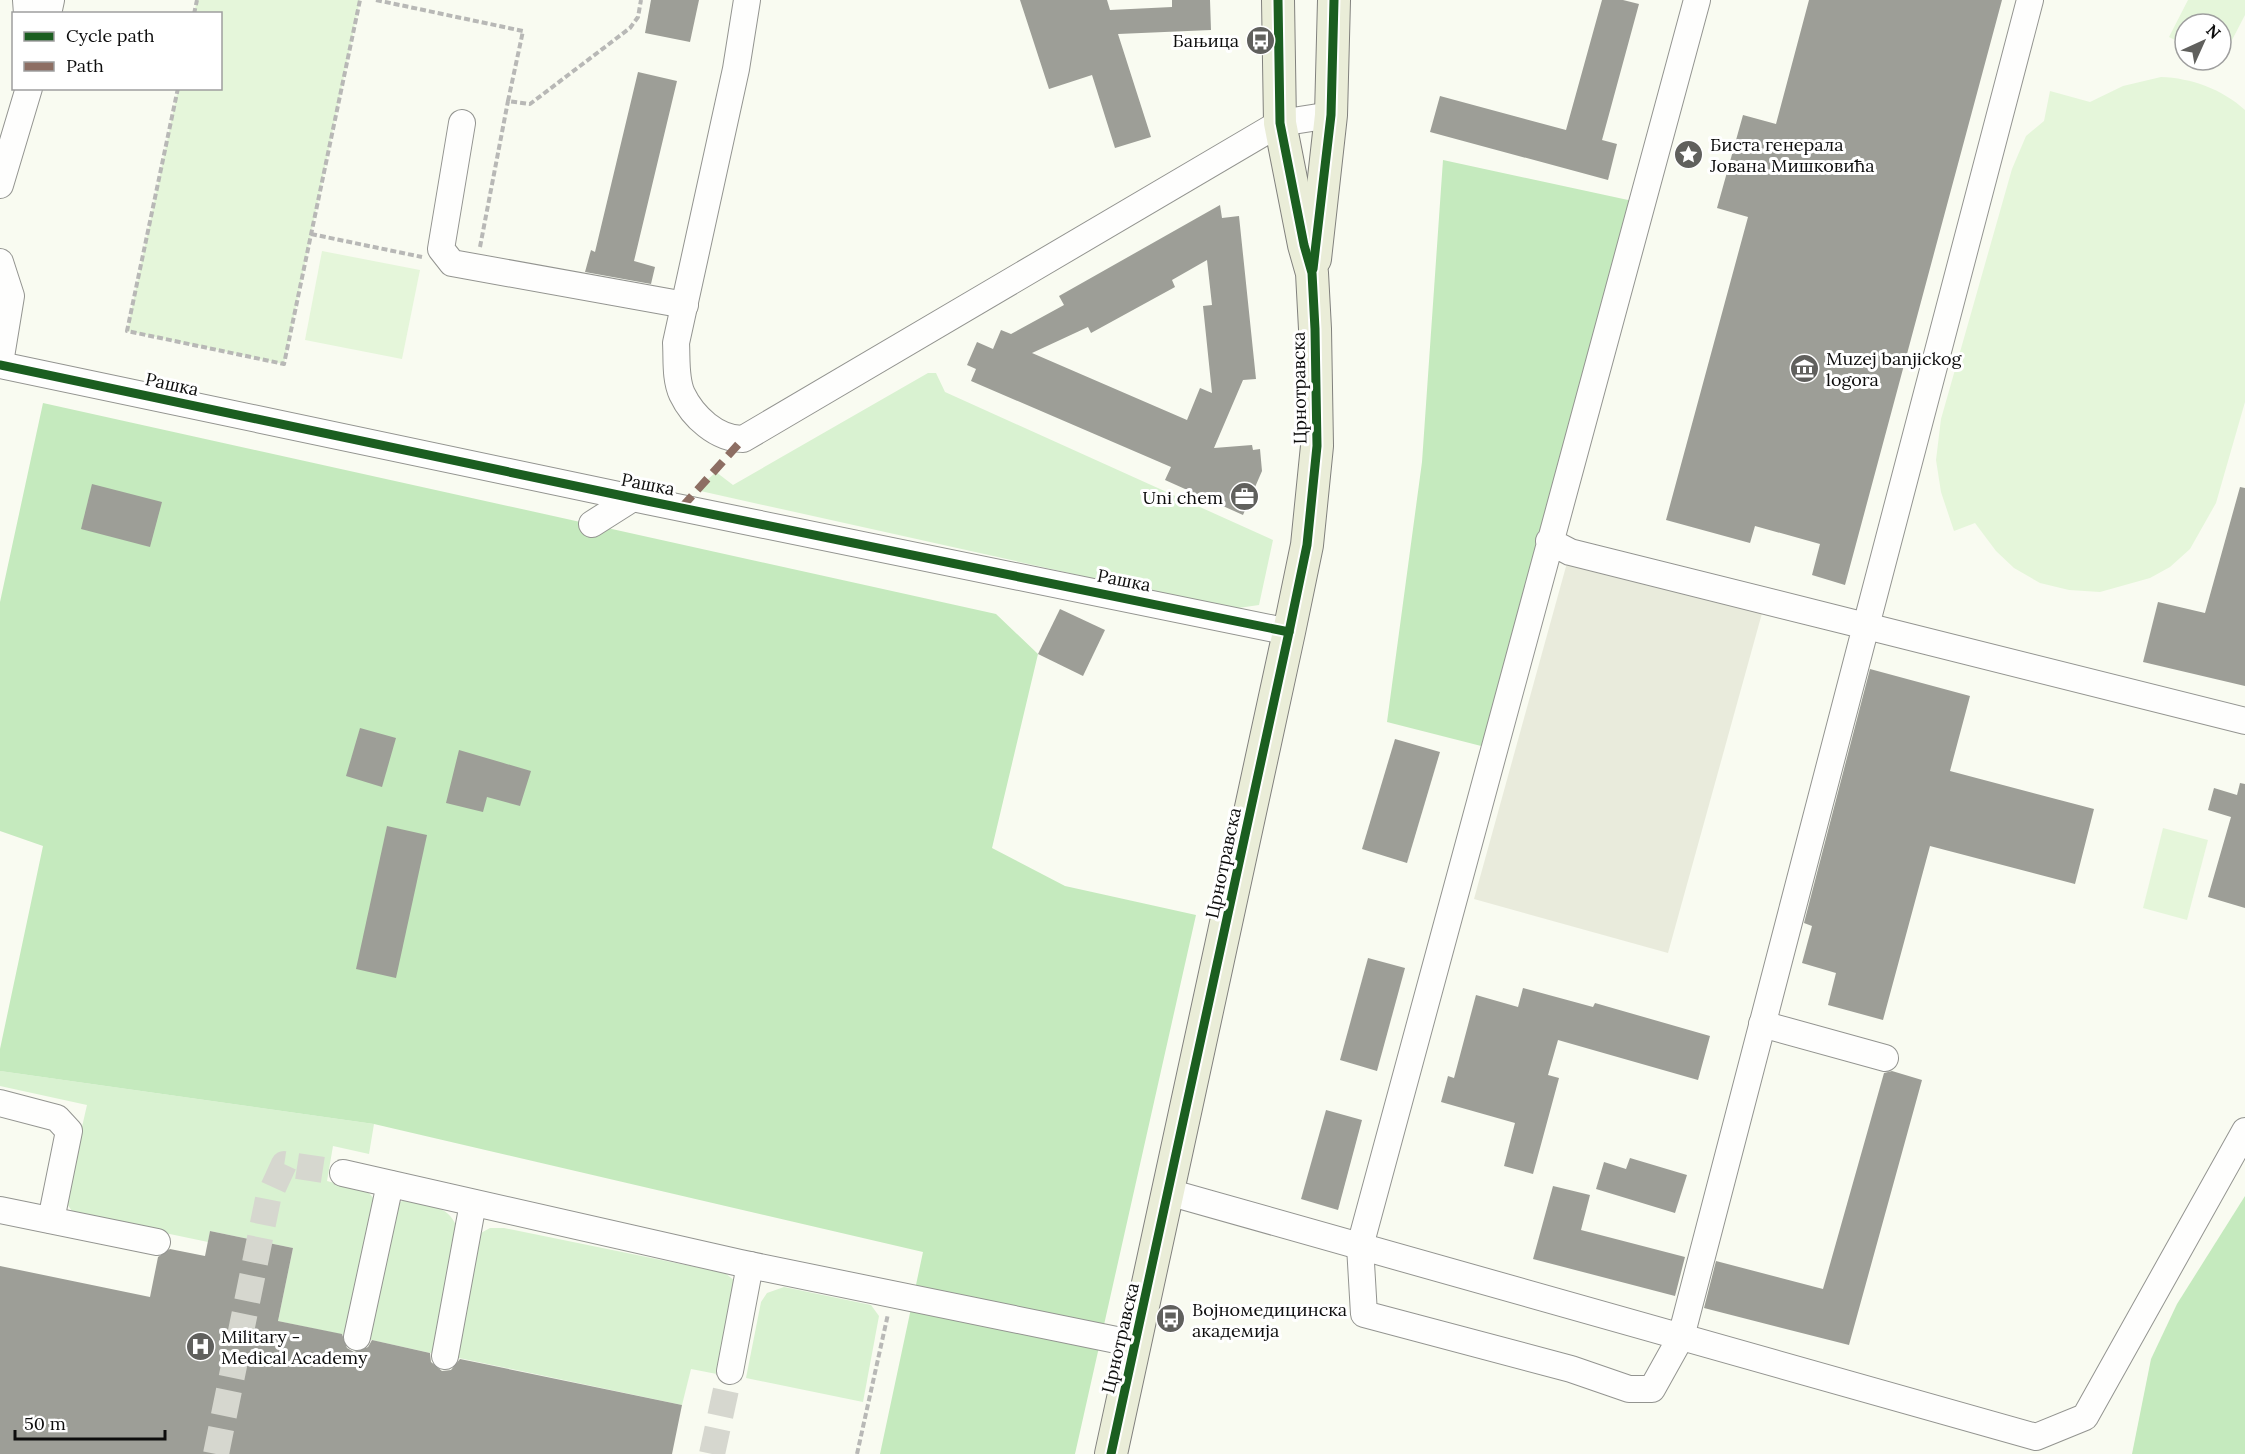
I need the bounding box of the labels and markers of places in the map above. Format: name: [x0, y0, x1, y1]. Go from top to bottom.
bus stop icon: Бањица: [1244, 24, 1276, 56]
place label: Бањица: [1172, 29, 1239, 52]
place label: Биста генерала Јована Мишковића: [1709, 133, 1875, 177]
place icon: Биста генерала Јована Мишковића: [1673, 138, 1705, 170]
place label: Muzej banjickog logora: [1826, 347, 1963, 391]
museum icon: Muzej banjickog logora: [1789, 352, 1821, 384]
office icon: Uni chem: [1228, 481, 1260, 513]
place label: Uni chem: [1143, 486, 1223, 509]
place label: Војномедицинска академија: [1192, 1298, 1347, 1342]
bus stop icon: Војномедицинска академија: [1155, 1303, 1187, 1335]
place label: Military - Medical Academy: [221, 1325, 368, 1369]
hospital icon: Military - Medical Academy: [184, 1330, 216, 1362]

